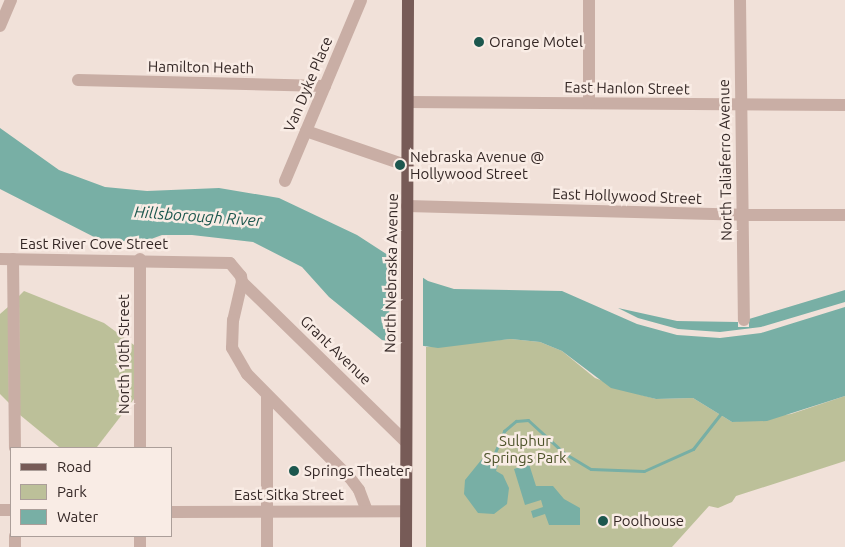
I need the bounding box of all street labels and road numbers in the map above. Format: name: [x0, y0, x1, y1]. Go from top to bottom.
street label: Van Dyke Place: [280, 34, 336, 134]
street label: Hamilton Heath: [148, 57, 254, 77]
street label: East Hanlon Street: [564, 78, 690, 98]
street label: North Taliaferro Avenue: [715, 79, 735, 241]
street label: East Hollywood Street: [552, 184, 702, 208]
street label: North Nebraska Avenue: [381, 193, 401, 353]
street label: East River Cove Street: [20, 235, 168, 253]
street label: North 10th Street: [115, 294, 133, 414]
street label: Grant Avenue: [297, 312, 375, 388]
street label: East Sitka Street: [234, 486, 344, 504]

